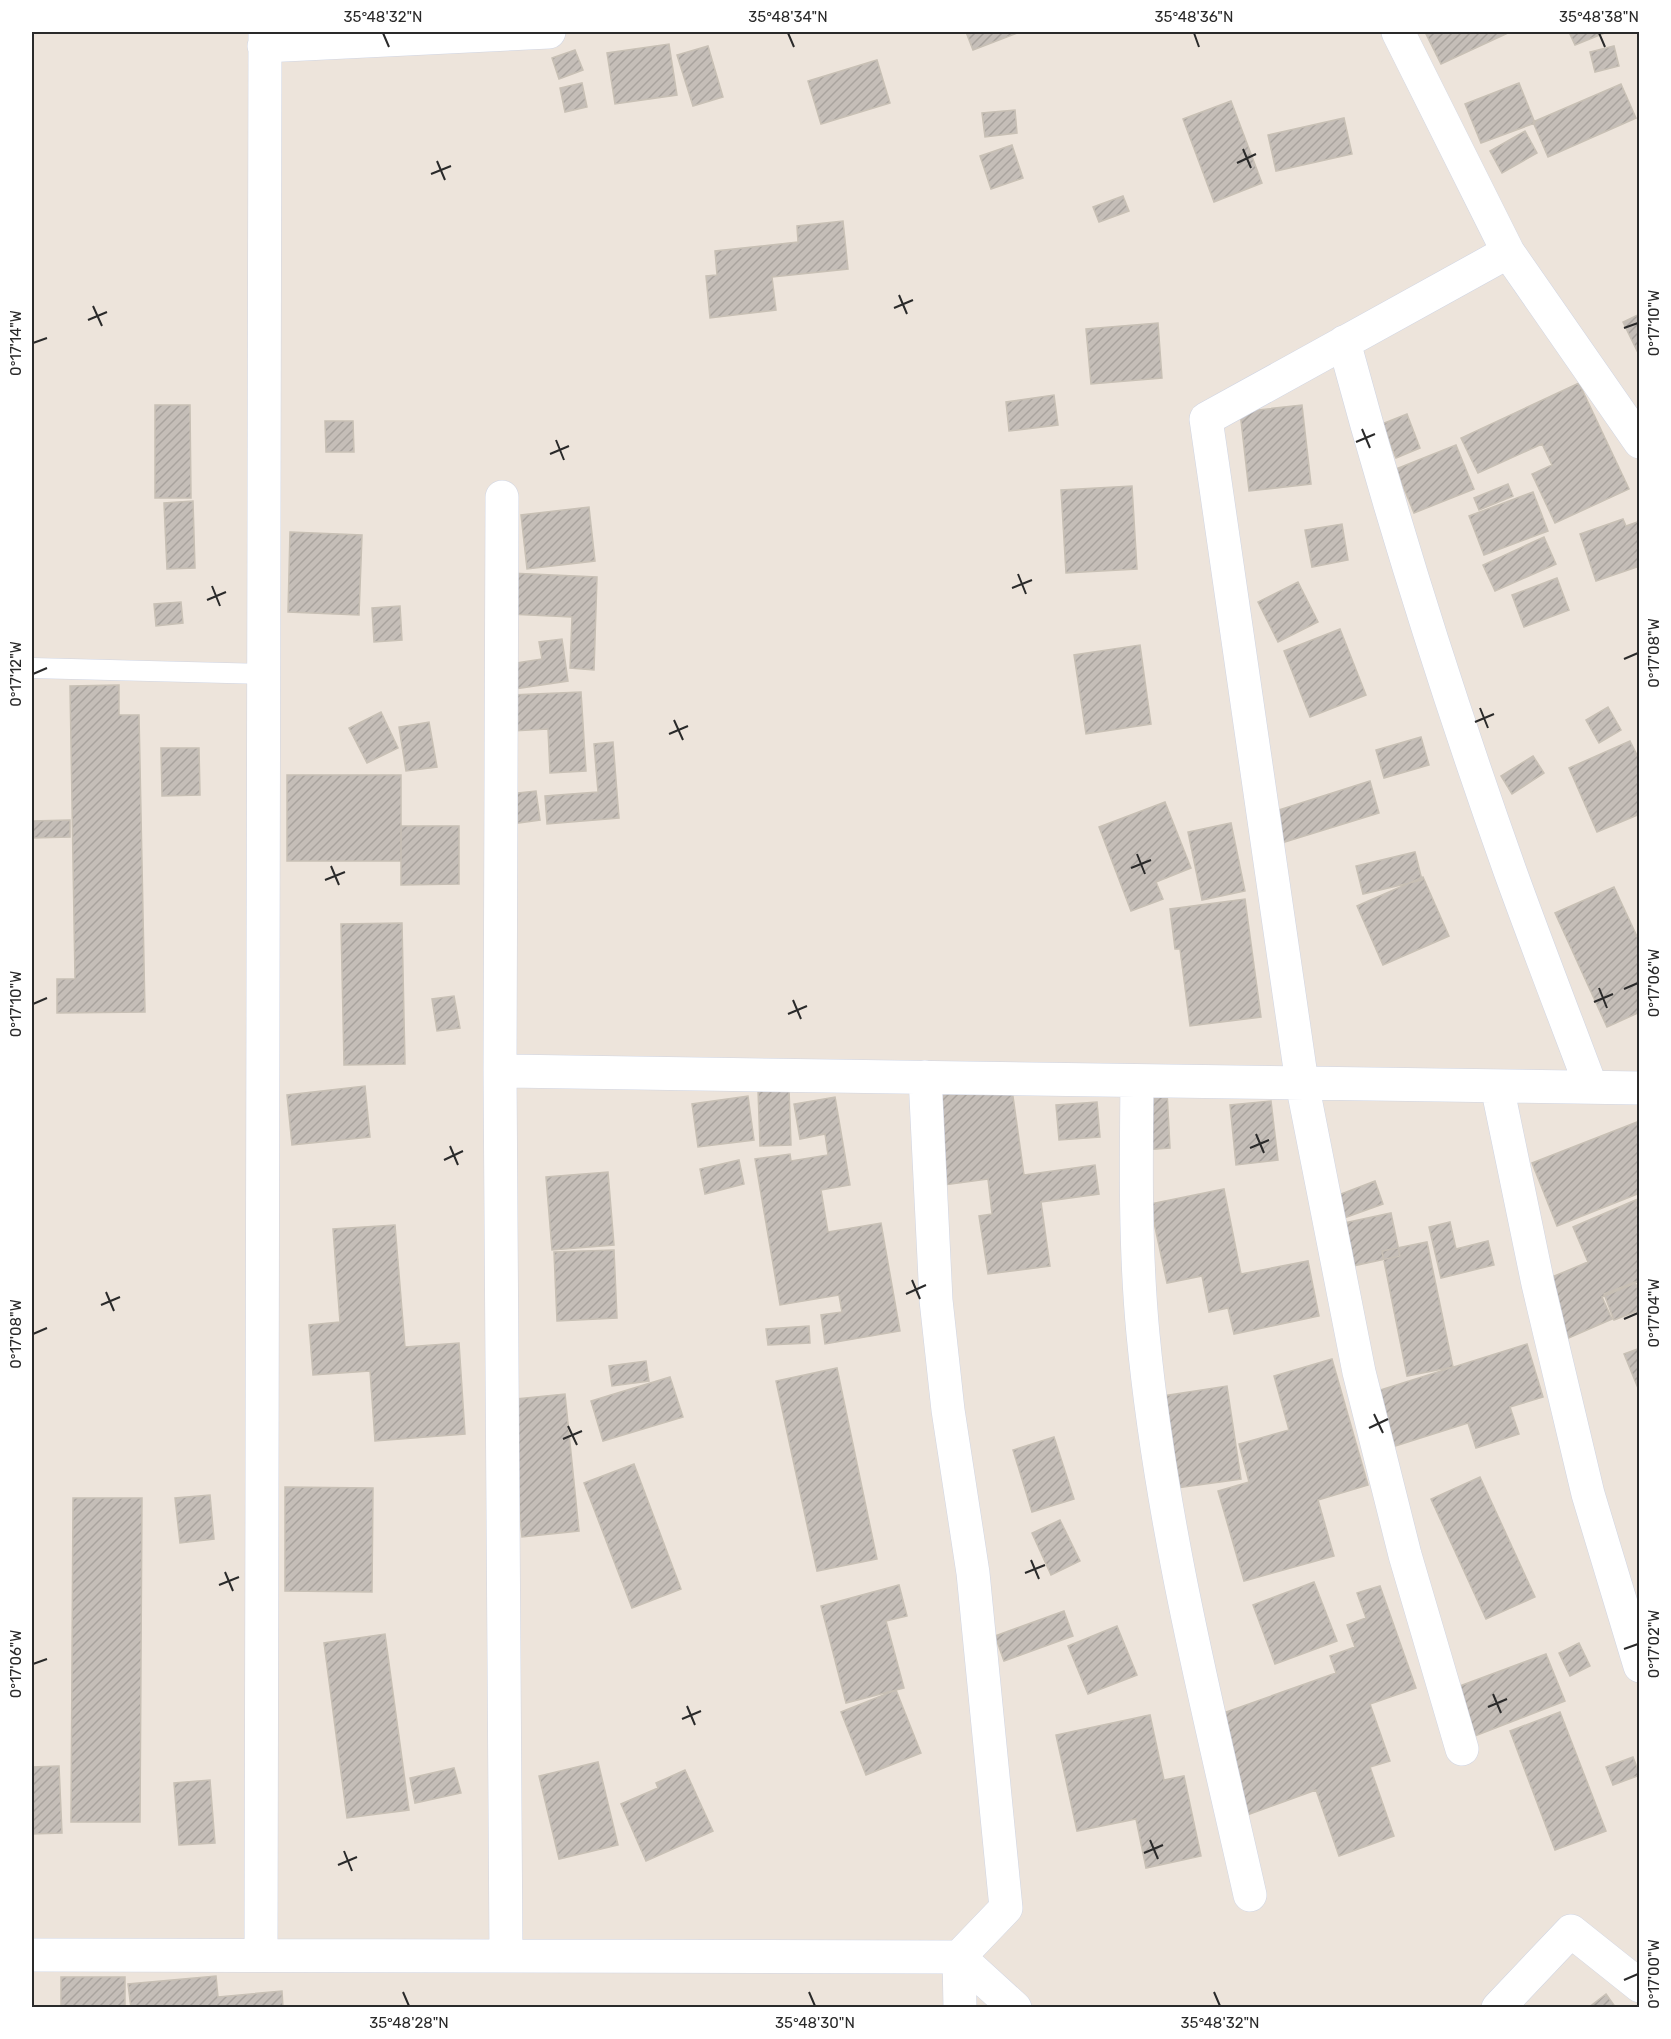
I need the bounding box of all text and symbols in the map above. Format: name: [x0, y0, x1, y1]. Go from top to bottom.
text: 35°48'32"N: [343, 8, 423, 26]
text: 35°48'34"N: [748, 8, 828, 26]
text: 35°48'36"N: [1155, 8, 1233, 26]
text: 35°48'38"N: [1559, 8, 1639, 26]
text: 0°17'10"W: [1645, 290, 1663, 356]
text: 0°17'14"W: [7, 310, 25, 376]
text: 0°17'08"W: [1645, 618, 1663, 688]
text: 0°17'12"W: [7, 641, 25, 707]
text: 0°17'06"W: [1645, 949, 1663, 1017]
text: 0°17'10"W: [7, 971, 25, 1037]
text: 0°17'04"W: [1645, 1279, 1663, 1347]
text: 0°17'08"W: [7, 1299, 25, 1369]
text: 0°17'02"W: [1645, 1610, 1663, 1678]
text: 0°17'06"W: [7, 1630, 25, 1698]
text: 0°17'00"W: [1645, 1939, 1663, 2009]
text: 35°48'28"N: [369, 2014, 449, 2032]
text: 35°48'30"N: [775, 2014, 855, 2032]
text: 35°48'32"N: [1180, 2014, 1260, 2032]

